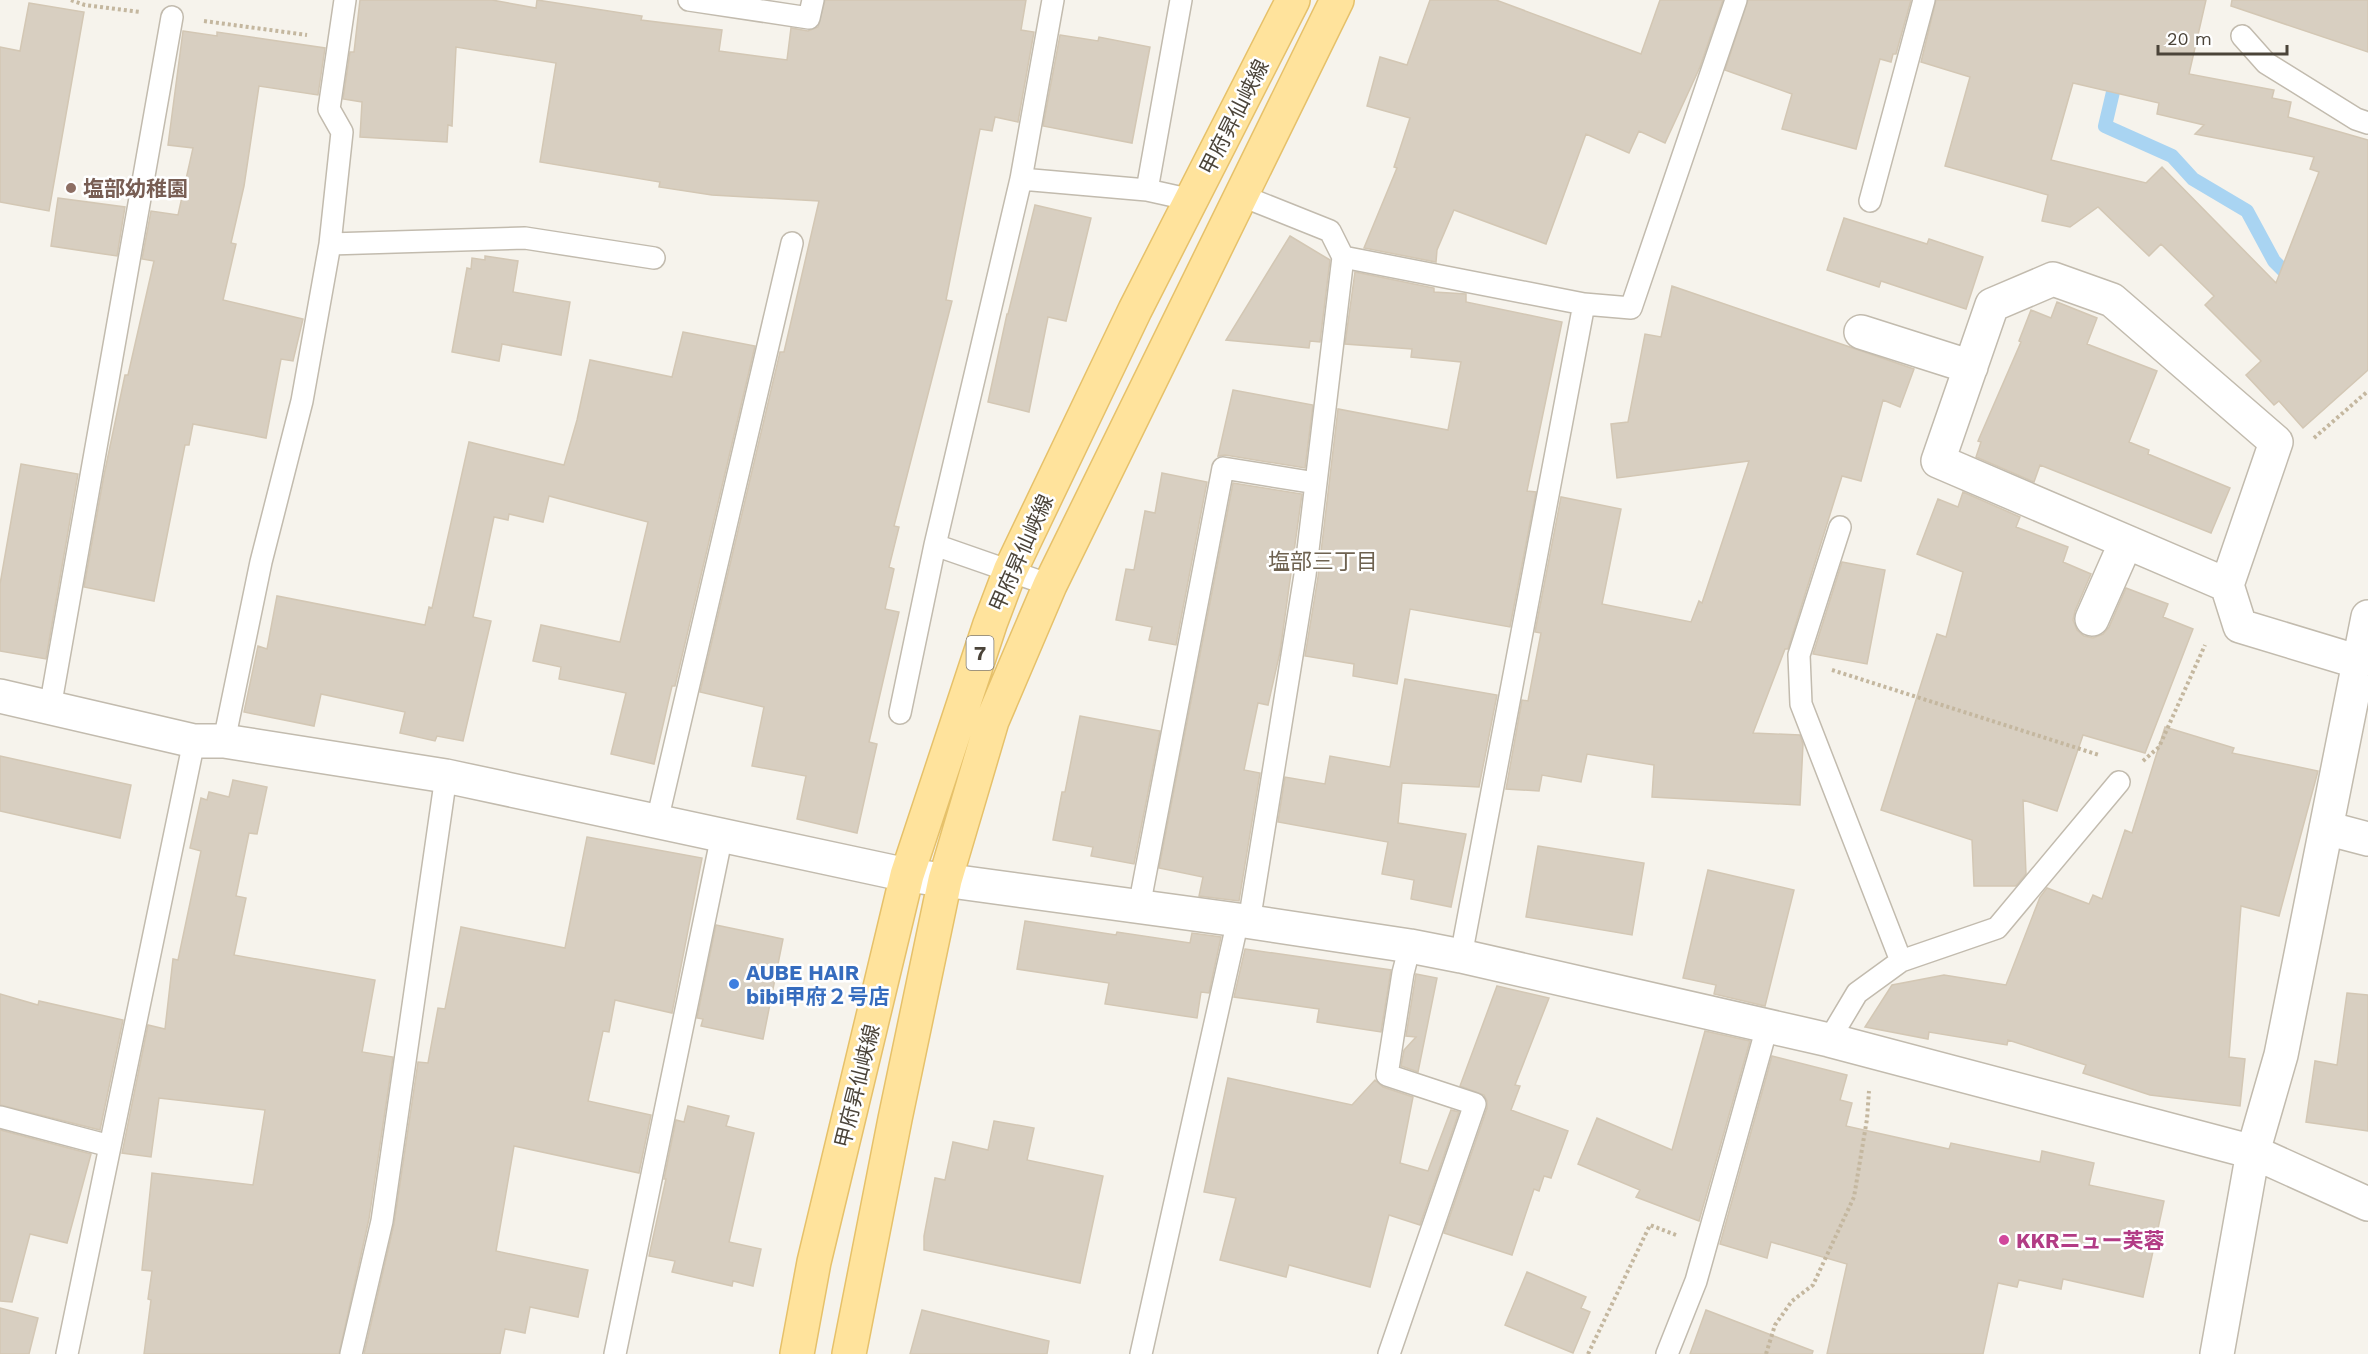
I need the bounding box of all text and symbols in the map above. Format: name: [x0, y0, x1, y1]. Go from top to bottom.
scale bar: [2158, 18, 2287, 56]
text: 20 m: [2167, 28, 2212, 49]
street label: 甲府昇仙峡線: [1194, 55, 1274, 179]
place label: 塩部幼稚園: [83, 176, 188, 201]
marker: 塩部幼稚園: [64, 181, 78, 195]
street label: 甲府昇仙峡線: [984, 490, 1058, 616]
district label: 塩部三丁目: [1268, 549, 1378, 574]
road number: 7: [966, 636, 994, 670]
place label: AUBE HAIR bibi甲府２号店: [746, 960, 890, 1009]
marker: AUBE HAIR bibi甲府２号店: [727, 977, 741, 991]
street label: 甲府昇仙峡線: [830, 1022, 884, 1150]
place label: KKRニュー芙蓉: [2016, 1228, 2165, 1253]
marker: KKRニュー芙蓉: [1997, 1233, 2011, 1247]

